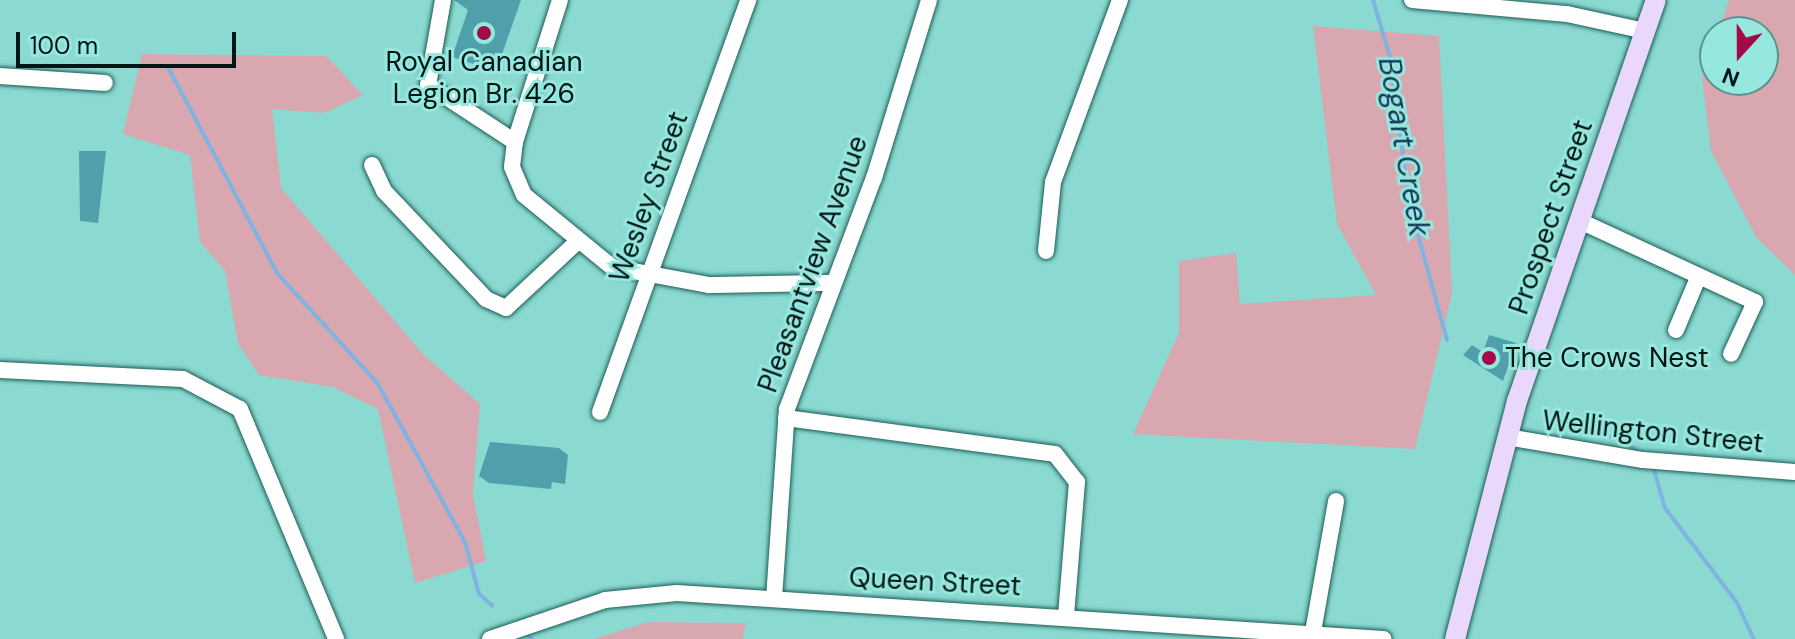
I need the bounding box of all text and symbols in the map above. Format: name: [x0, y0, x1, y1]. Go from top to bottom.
scale bar: [20, 16, 240, 66]
north arrow: [1699, 16, 1779, 96]
marker: Royal Canadian Legion Br. 426: [475, 24, 493, 42]
text: 100 m: [30, 30, 98, 61]
place label: Royal Canadian Legion Br. 426: [385, 45, 583, 111]
water label: Bogart Creek: [1371, 54, 1437, 240]
text: N: [1718, 61, 1744, 93]
street label: Wesley Street: [603, 107, 695, 287]
street label: Prospect Street: [1502, 115, 1600, 319]
street label: Pleasantview Avenue: [751, 131, 875, 397]
place label: The Crows Nest: [1505, 341, 1709, 375]
marker: The Crows Nest: [1480, 349, 1498, 367]
street label: Wellington Street: [1541, 404, 1765, 460]
street label: Queen Street: [848, 561, 1022, 603]

